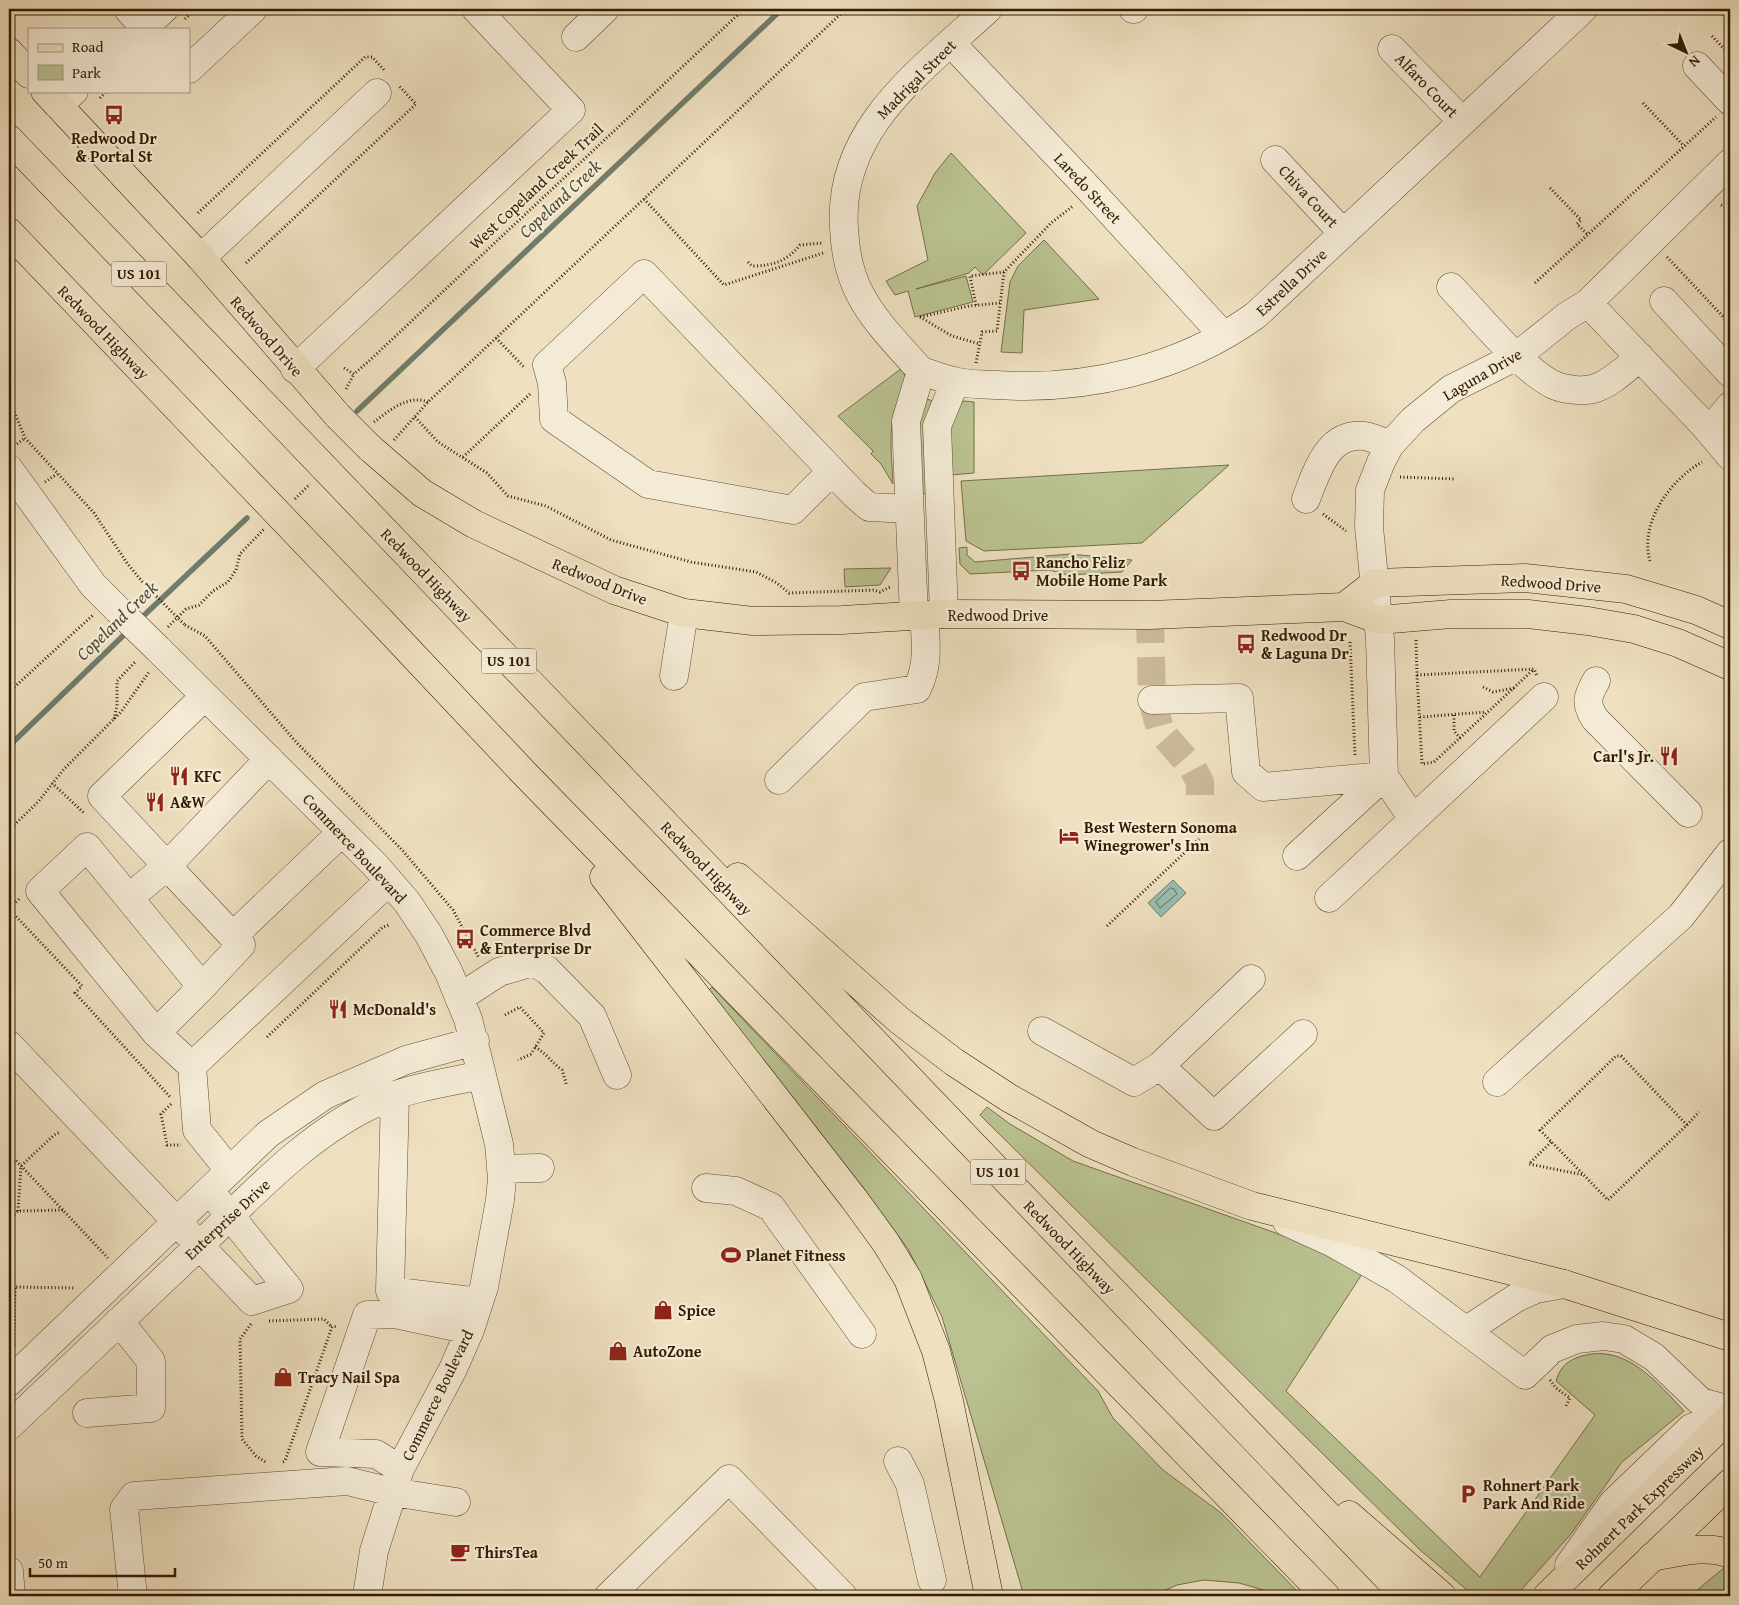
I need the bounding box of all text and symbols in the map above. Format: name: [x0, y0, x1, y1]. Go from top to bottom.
legend: [28, 28, 190, 92]
north arrow: [1662, 28, 1712, 78]
street label: Madrigal Street: [871, 33, 962, 124]
text: Road: [72, 36, 103, 57]
street label: Alfaro Court: [1390, 47, 1465, 123]
text: N: [1684, 51, 1705, 72]
text: Park: [72, 62, 101, 83]
bus stop icon: Redwood Dr & Portal St: [103, 104, 125, 126]
street label: West Copeland Creek Trail: [465, 119, 607, 253]
place label: Redwood Dr & Portal St: [71, 126, 158, 168]
street label: Laredo Street: [1049, 147, 1128, 229]
water label: Copeland Creek: [514, 155, 606, 243]
street label: Chiva Court: [1273, 159, 1345, 233]
street label: Estrella Drive: [1250, 243, 1332, 321]
road number: US 101: [112, 262, 166, 286]
street label: Redwood Highway: [52, 279, 156, 385]
street label: Redwood Drive: [225, 290, 309, 382]
street label: Laguna Drive: [1438, 342, 1526, 406]
street label: Redwood Highway: [375, 522, 479, 628]
place label: Rancho Feliz Mobile Home Park: [1036, 550, 1168, 592]
street label: Redwood Drive: [549, 551, 651, 611]
bus stop icon: Rancho Feliz Mobile Home Park: [1010, 560, 1032, 582]
street label: Redwood Drive: [1500, 568, 1602, 598]
water label: Copeland Creek: [70, 574, 164, 667]
street label: Redwood Drive: [948, 603, 1048, 627]
place label: Redwood Dr & Laguna Dr: [1261, 623, 1349, 665]
bus stop icon: Redwood Dr & Laguna Dr: [1235, 633, 1257, 655]
road number: US 101: [482, 648, 536, 674]
place label: Carl's Jr.: [1593, 744, 1654, 768]
restaurant icon: Carl's Jr.: [1658, 745, 1680, 767]
place label: KFC: [194, 764, 221, 788]
restaurant icon: KFC: [168, 765, 190, 787]
street label: Commerce Boulevard: [297, 788, 413, 909]
place label: A&W: [170, 790, 205, 814]
restaurant icon: A&W: [144, 791, 166, 813]
street label: Redwood Highway: [655, 815, 759, 921]
place label: Best Western Sonoma Winegrower's Inn: [1084, 815, 1238, 857]
hotel icon: Best Western Sonoma Winegrower's Inn: [1058, 825, 1080, 847]
place label: Commerce Blvd & Enterprise Dr: [480, 918, 592, 960]
bus stop icon: Commerce Blvd & Enterprise Dr: [454, 928, 476, 950]
place label: McDonald's: [353, 997, 436, 1021]
restaurant icon: McDonald's: [327, 998, 349, 1020]
road number: US 101: [970, 1160, 1026, 1184]
street label: Enterprise Drive: [179, 1173, 275, 1265]
street label: Redwood Highway: [1018, 1194, 1122, 1300]
place label: Planet Fitness: [746, 1243, 846, 1267]
sports icon: Planet Fitness: [720, 1244, 742, 1266]
place label: Spice: [678, 1298, 716, 1322]
shop icon: Spice: [652, 1299, 674, 1321]
street label: Commerce Boulevard: [395, 1325, 479, 1465]
place label: AutoZone: [633, 1339, 702, 1363]
shop icon: AutoZone: [607, 1340, 629, 1362]
place label: Tracy Nail Spa: [298, 1365, 401, 1389]
shop icon: Tracy Nail Spa: [272, 1366, 294, 1388]
street label: Rohnert Park Expressway: [1569, 1439, 1709, 1575]
place label: Rohnert Park Park And Ride: [1483, 1473, 1585, 1515]
parking icon: Rohnert Park Park And Ride: [1457, 1483, 1479, 1505]
place label: ThirsTea: [475, 1540, 539, 1564]
cafe icon: ThirsTea: [449, 1541, 471, 1563]
scale bar: [30, 1545, 175, 1577]
text: 50 m: [38, 1552, 69, 1573]

